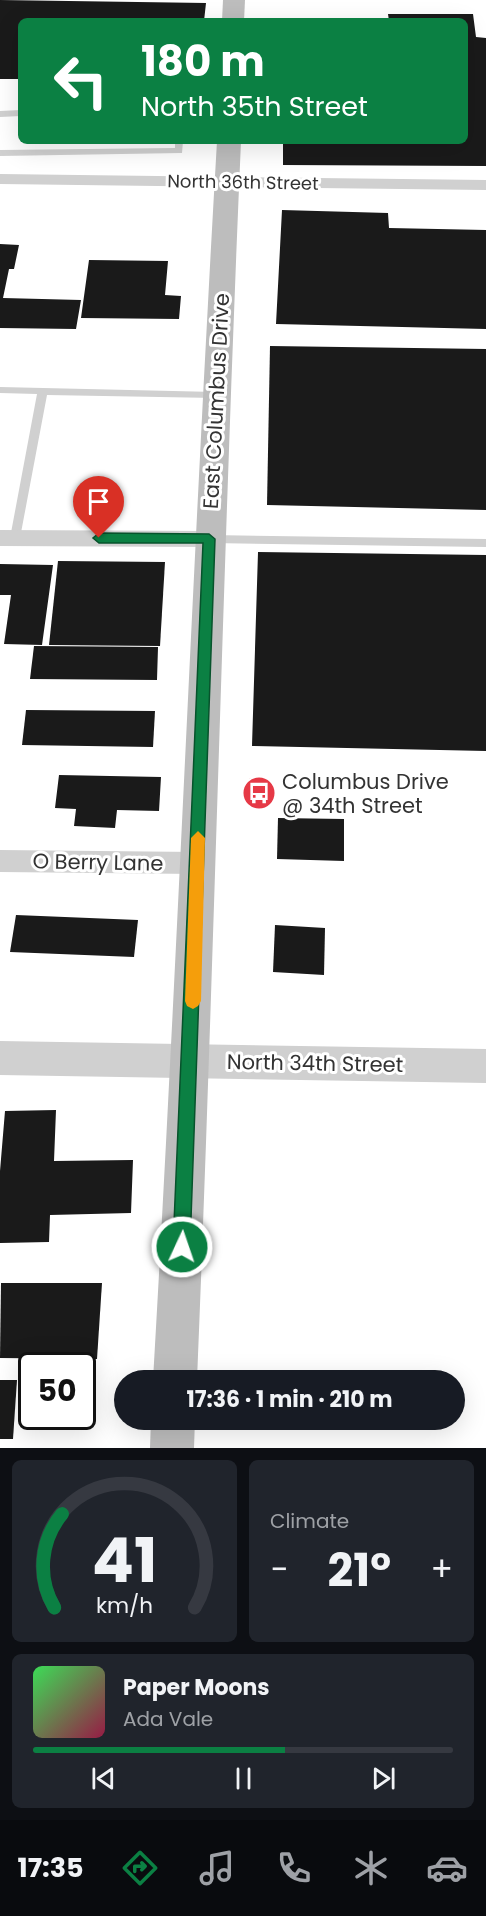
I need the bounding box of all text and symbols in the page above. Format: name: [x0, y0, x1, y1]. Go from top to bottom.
text: 180 m: [141, 32, 265, 91]
icon: left: [42, 42, 120, 120]
text: North 35th Street: [141, 88, 368, 125]
street label: North 36th Street: [167, 168, 319, 196]
street label: East Columbus Drive: [196, 292, 236, 510]
pin: [73, 476, 124, 538]
icon: arrive: [82, 485, 115, 518]
place label: Columbus Drive @ 34th Street: [282, 767, 449, 820]
bus stop icon: Columbus Drive @ 34th Street: [241, 775, 277, 811]
street label: O Berry Lane: [32, 846, 164, 878]
street label: North 34th Street: [227, 1047, 403, 1079]
position arrow: [150, 1215, 214, 1279]
speed limit sign: 50: [18, 1352, 96, 1430]
text: 17:36 · 1 min · 210 m: [186, 1384, 393, 1415]
text: Climate: [270, 1507, 349, 1535]
text: 41: [92, 1516, 157, 1604]
text: 21°: [328, 1539, 391, 1602]
text: −: [270, 1546, 288, 1593]
text: +: [430, 1546, 453, 1593]
text: km/h: [96, 1590, 153, 1621]
text: Paper Moons: [123, 1672, 270, 1703]
text: Ada Vale: [123, 1705, 213, 1733]
icon: previous: [87, 1762, 120, 1795]
icon: pause: [227, 1762, 260, 1795]
icon: next: [367, 1762, 400, 1795]
icon: directions: [119, 1847, 161, 1889]
icon: music: [196, 1847, 238, 1889]
icon: phone: [273, 1847, 315, 1889]
icon: climate: [350, 1847, 392, 1889]
icon: car: [426, 1847, 468, 1889]
text: 17:35: [17, 1849, 84, 1886]

